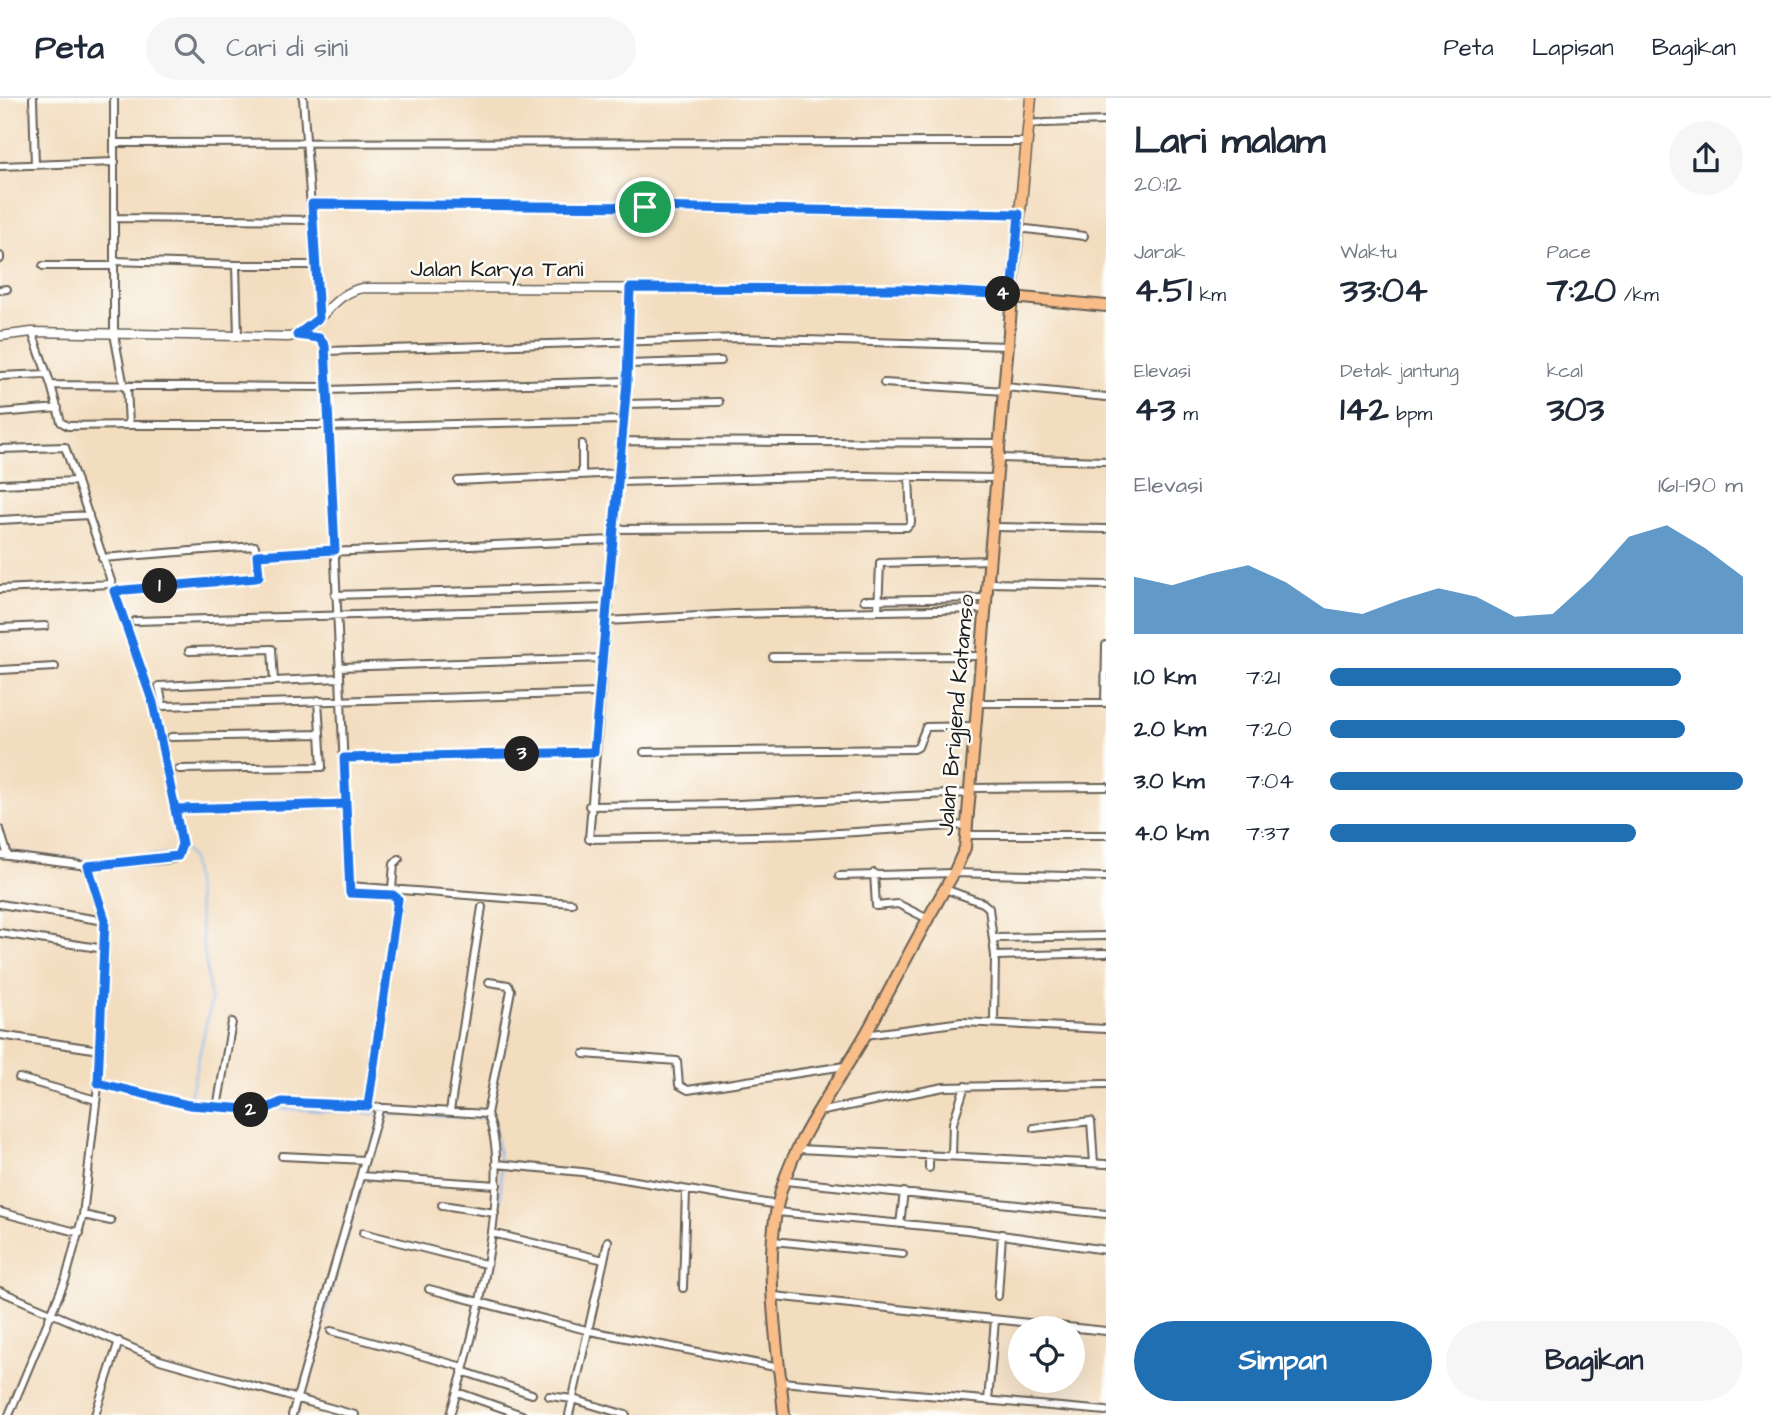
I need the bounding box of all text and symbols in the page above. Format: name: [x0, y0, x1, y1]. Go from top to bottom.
search box: [146, 17, 636, 80]
text: Peta: [35, 25, 104, 71]
icon: search: [170, 29, 208, 67]
text: Cari di sini: [226, 30, 348, 66]
text: Peta: [1443, 31, 1494, 65]
text: Lapisan: [1532, 31, 1614, 65]
text: Bagikan: [1652, 31, 1736, 65]
text: Lari malam: [1134, 116, 1325, 168]
button: share: [1669, 121, 1743, 195]
text: 20:12: [1134, 168, 1182, 200]
pin: [615, 177, 675, 237]
icon: arrive: [626, 188, 664, 226]
text: Jarak: [1134, 239, 1186, 266]
text: Waktu: [1340, 239, 1397, 266]
text: Pace: [1547, 239, 1591, 266]
street label: Jalan Karya Tani: [411, 253, 584, 286]
text: 4.51: [1134, 266, 1192, 315]
text: 33:04: [1340, 266, 1428, 315]
text: 7:20: [1547, 266, 1616, 315]
pin: 4: [986, 276, 1020, 312]
text: 4: [996, 280, 1009, 307]
text: km: [1192, 282, 1226, 309]
text: /km: [1616, 282, 1659, 309]
text: Elevasi: [1134, 358, 1190, 385]
text: Detak jantung: [1340, 358, 1459, 385]
text: kcal: [1547, 358, 1583, 385]
text: 43: [1134, 385, 1176, 434]
text: 142: [1340, 385, 1389, 434]
text: 303: [1547, 385, 1604, 434]
text: m: [1176, 401, 1198, 428]
text: bpm: [1389, 401, 1432, 428]
text: Elevasi: [1134, 469, 1202, 501]
text: 161–190 m: [1658, 469, 1743, 501]
pin: 1: [142, 568, 178, 603]
text: 1: [158, 572, 161, 599]
street label: Jalan Brigjend Katamso: [930, 593, 984, 837]
text: 1.0 km: [1134, 661, 1196, 693]
text: 7:21: [1246, 661, 1280, 693]
text: 2.0 km: [1134, 713, 1206, 745]
text: 7:20: [1246, 713, 1292, 745]
pin: 3: [504, 736, 540, 772]
text: 3: [517, 740, 526, 767]
text: 3.0 km: [1134, 765, 1205, 797]
text: 7:04: [1246, 765, 1294, 797]
text: 4.0 km: [1134, 817, 1209, 849]
text: 7:37: [1246, 817, 1290, 849]
pin: 2: [233, 1093, 268, 1128]
text: 2: [245, 1096, 256, 1123]
map controls: [1008, 1316, 1085, 1393]
button: locate: [1008, 1316, 1085, 1393]
button: Simpan: [1134, 1321, 1432, 1401]
button: Bagikan: [1446, 1321, 1743, 1401]

